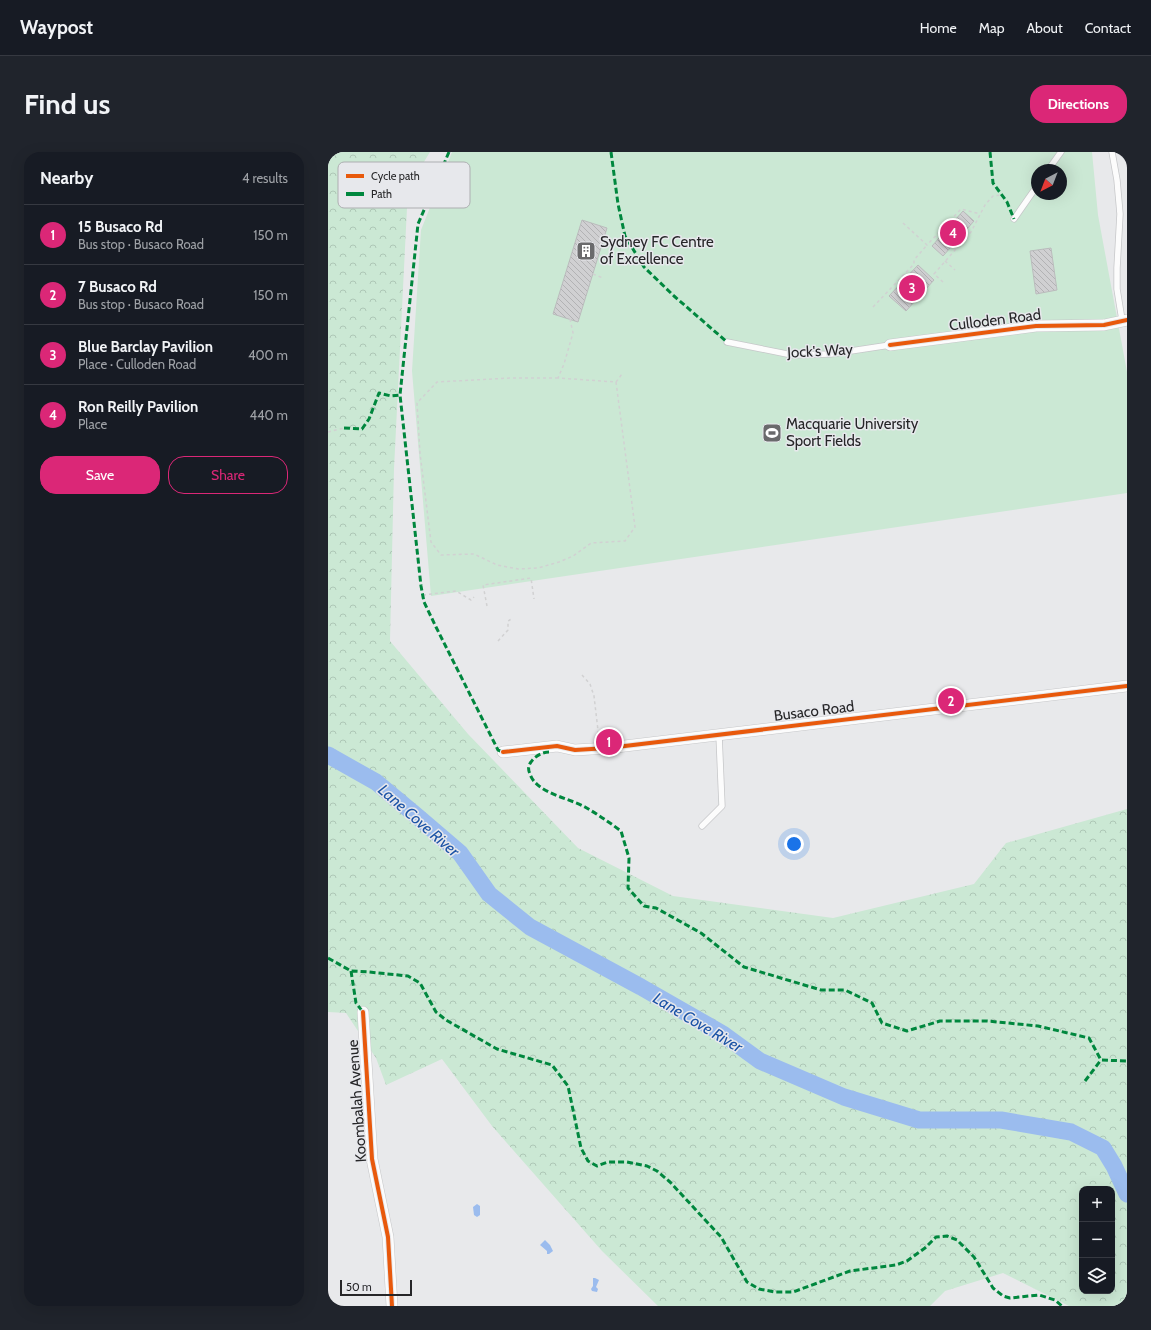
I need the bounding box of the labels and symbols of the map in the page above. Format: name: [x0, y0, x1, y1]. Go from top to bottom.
legend: [338, 162, 470, 208]
north arrow: [1031, 164, 1067, 200]
text: Cycle path: [371, 169, 420, 183]
text: Path: [371, 187, 392, 201]
pin: 4: [940, 218, 966, 248]
place label: Sydney FC Centre of Excellence: [600, 233, 714, 268]
building icon: Sydney FC Centre of Excellence: [575, 240, 597, 262]
pin: 3: [899, 273, 925, 303]
street label: Culloden Road: [948, 305, 1042, 335]
street label: Jock's Way: [786, 340, 854, 362]
place label: Macquarie University Sport Fields: [786, 415, 919, 450]
sports icon: Macquarie University Sport Fields: [761, 422, 783, 444]
pin: 2: [938, 686, 964, 716]
street label: Busaco Road: [773, 697, 855, 725]
pin: 1: [596, 727, 622, 757]
water label: Lane Cove River: [374, 780, 464, 861]
your location: [784, 834, 804, 854]
water label: Lane Cove River: [650, 988, 747, 1057]
street label: Koombalah Avenue: [344, 1039, 370, 1163]
scale bar: [340, 1278, 412, 1297]

